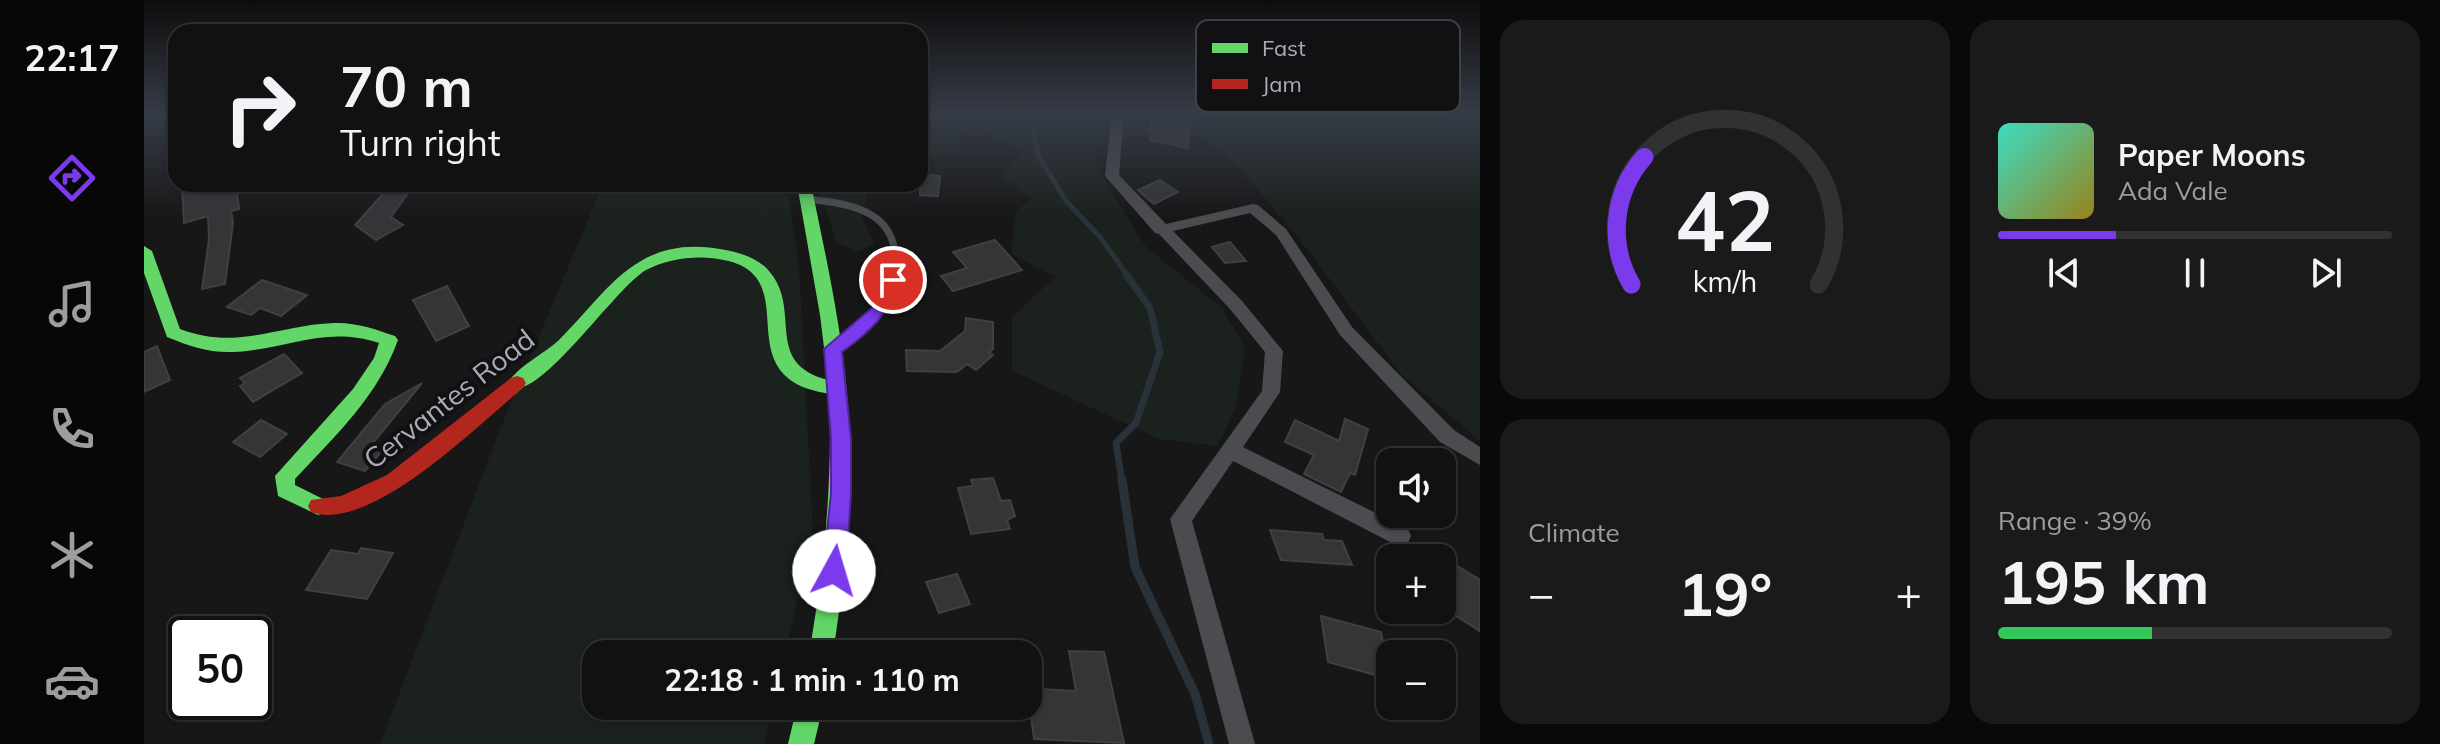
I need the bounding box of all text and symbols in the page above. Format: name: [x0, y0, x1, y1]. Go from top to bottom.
legend: [1196, 20, 1460, 112]
text: Fast: [1262, 34, 1306, 62]
text: 22:17: [24, 35, 120, 80]
text: 70 m: [340, 51, 473, 121]
icon: right: [208, 56, 312, 160]
text: Jam: [1262, 70, 1302, 98]
text: Turn right: [340, 120, 501, 165]
text: Paper Moons: [2118, 136, 2306, 174]
icon: directions: [44, 150, 100, 206]
text: 42: [1675, 167, 1775, 272]
text: Ada Vale: [2118, 174, 2228, 207]
pin: [859, 246, 927, 314]
icon: previous: [2042, 251, 2086, 295]
icon: pause: [2173, 251, 2217, 295]
icon: next: [2304, 251, 2348, 295]
icon: arrive: [871, 258, 915, 302]
text: km/h: [1693, 263, 1757, 299]
icon: music: [44, 276, 100, 332]
street label: Cervantes Road: [356, 321, 541, 476]
icon: phone: [44, 401, 100, 457]
map controls: [1376, 448, 1456, 720]
button: sound: [1376, 448, 1456, 528]
text: Range · 39%: [1998, 504, 2152, 537]
text: Climate: [1528, 516, 1620, 549]
icon: climate: [44, 527, 100, 583]
position arrow: [792, 529, 876, 613]
button: +: [1376, 544, 1456, 624]
text: 195 km: [1998, 544, 2210, 619]
text: 19°: [1678, 556, 1772, 631]
text: −: [1528, 566, 1554, 621]
text: +: [1896, 566, 1922, 621]
speed limit sign: 50: [168, 616, 272, 720]
button: −: [1376, 640, 1456, 720]
icon: car: [44, 653, 100, 709]
text: 22:18 · 1 min · 110 m: [664, 661, 960, 699]

